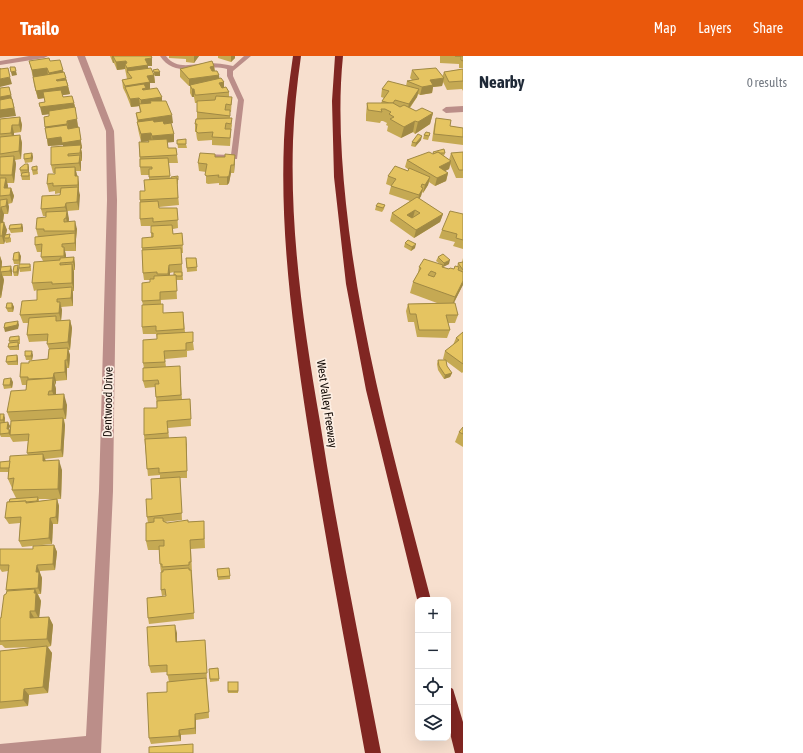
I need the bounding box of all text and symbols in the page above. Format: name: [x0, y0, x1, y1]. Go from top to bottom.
text: Trailo: [20, 17, 59, 39]
text: Map: [654, 20, 676, 36]
text: Layers: [698, 20, 731, 36]
text: Share: [753, 20, 783, 36]
text: Nearby: [479, 72, 525, 92]
text: 0 results: [747, 75, 787, 90]
street label: West Valley Freeway: [314, 359, 340, 449]
street label: Dentwood Drive: [100, 367, 116, 437]
map controls: [415, 597, 451, 741]
button: +: [415, 597, 451, 633]
button: −: [415, 633, 451, 669]
button: locate: [415, 669, 451, 705]
button: layers: [415, 705, 451, 741]

